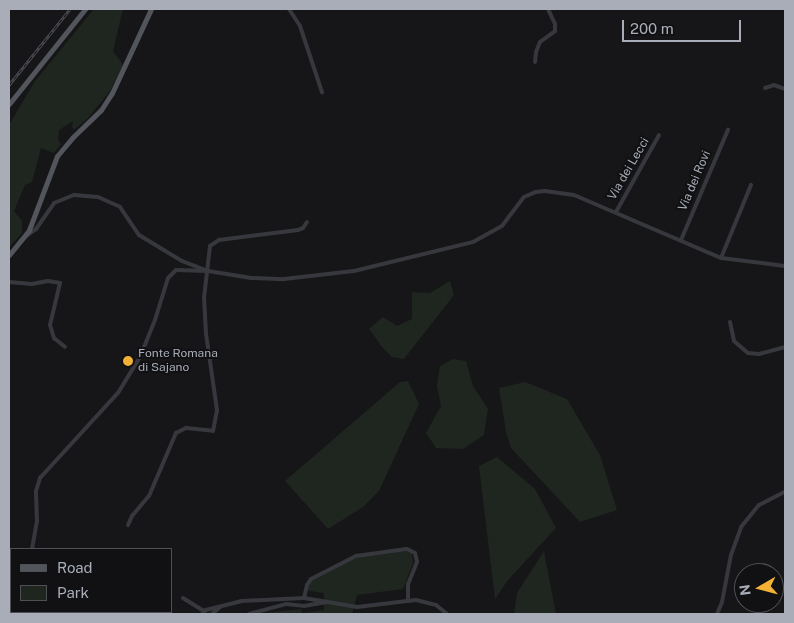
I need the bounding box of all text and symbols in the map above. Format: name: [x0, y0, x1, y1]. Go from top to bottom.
scale bar: [624, 10, 743, 42]
text: 200 m: [630, 20, 674, 37]
street label: Via dei Lecci: [605, 135, 653, 203]
street label: Via dei Rovi: [676, 149, 714, 213]
place label: Fonte Romana di Sajano: [138, 347, 218, 375]
marker: Fonte Romana di Sajano: [122, 355, 134, 367]
legend: [10, 548, 172, 613]
text: Road: [57, 559, 93, 576]
north arrow: [734, 563, 784, 613]
text: N: [736, 583, 754, 596]
text: Park: [57, 584, 89, 601]

